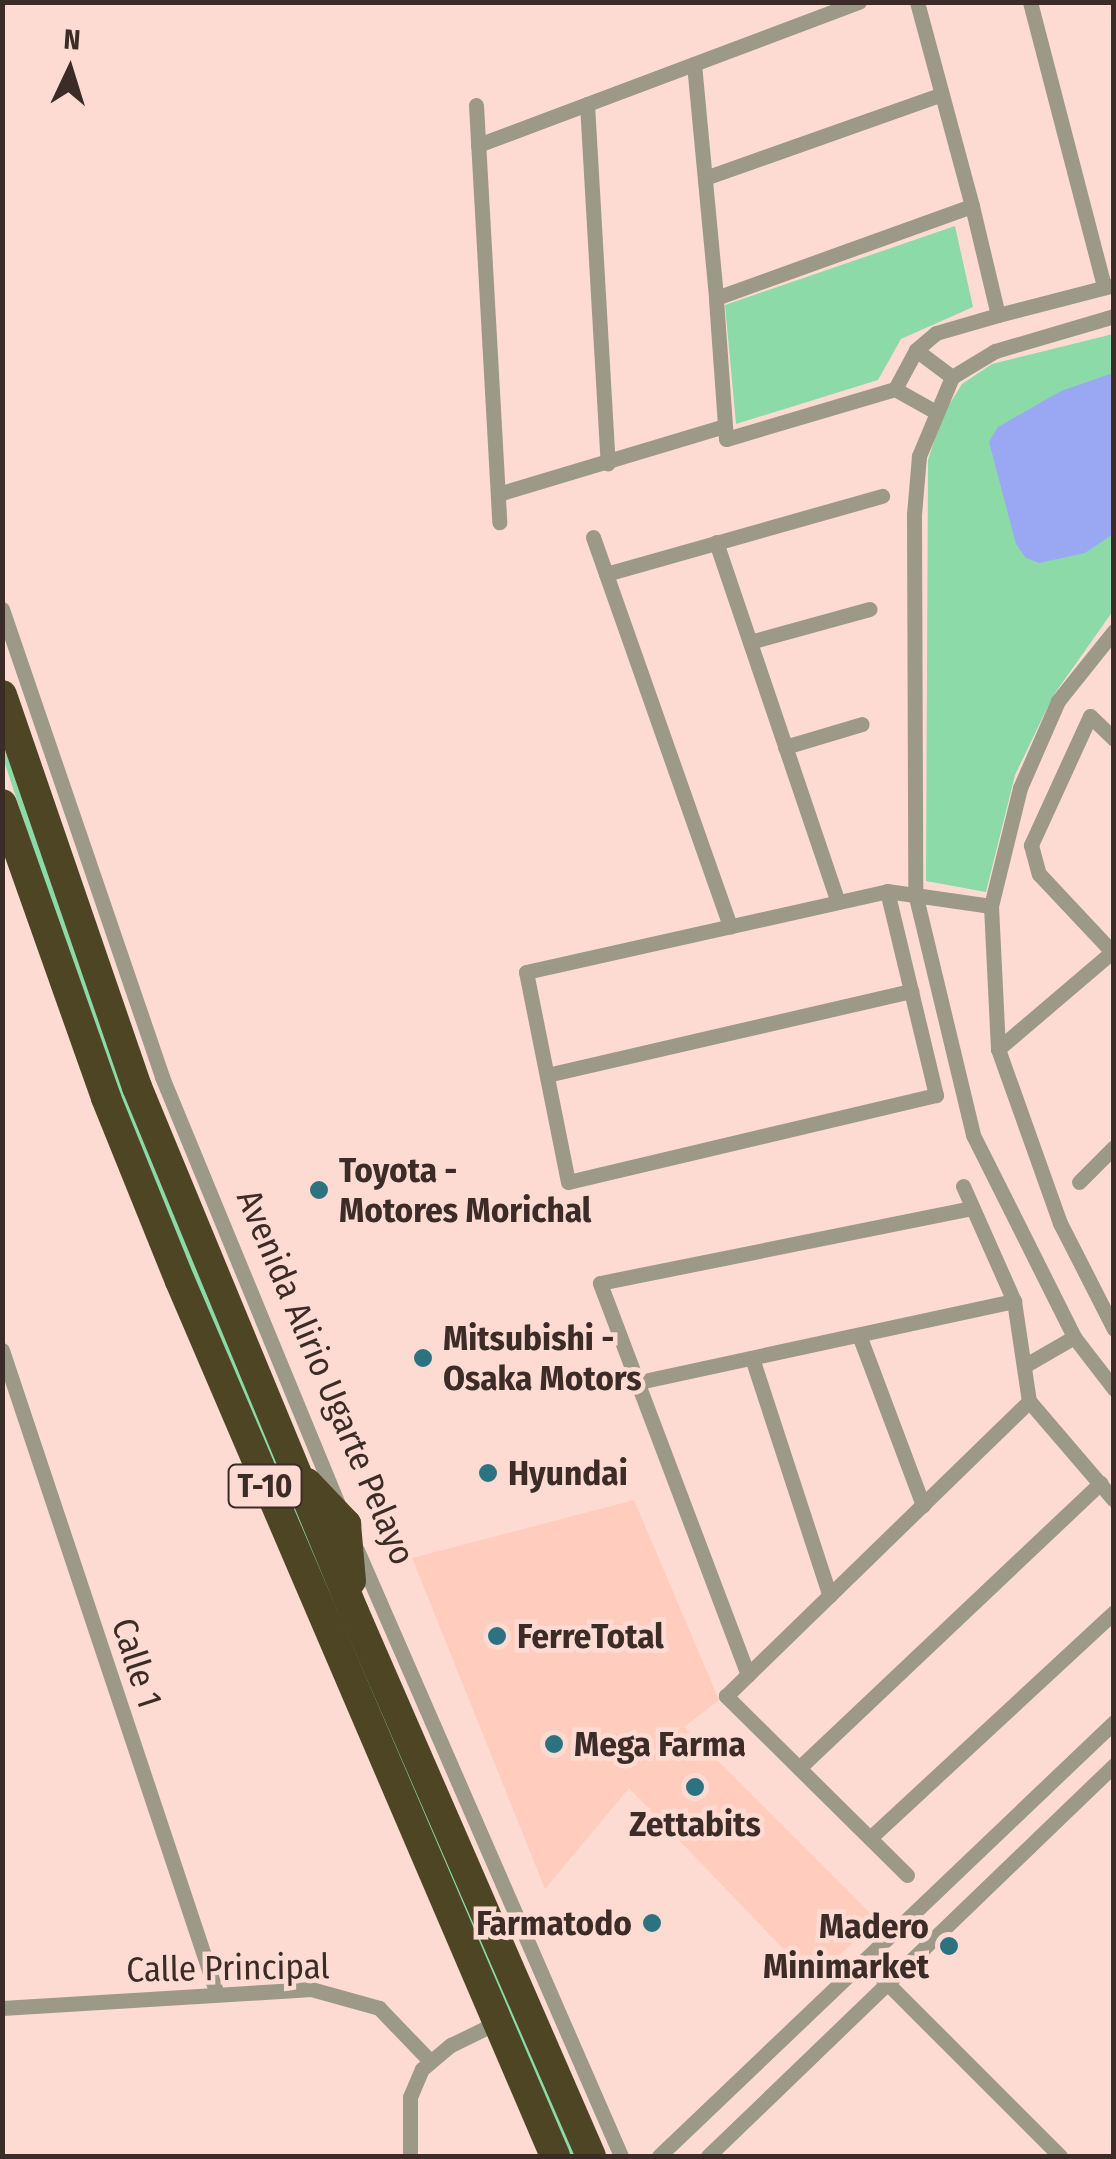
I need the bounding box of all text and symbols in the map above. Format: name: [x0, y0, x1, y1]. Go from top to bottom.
north arrow: [20, 20, 120, 120]
text: N: [63, 23, 82, 57]
place label: Toyota - Motores Morichal: [339, 1149, 591, 1231]
marker: Toyota - Motores Morichal: [308, 1179, 330, 1201]
street label: Avenida Alirio Ugarte Pelayo: [228, 1183, 424, 1571]
place label: Mitsubishi - Osaka Motors: [443, 1317, 642, 1399]
marker: Mitsubishi - Osaka Motors: [412, 1347, 434, 1369]
place label: Hyundai: [508, 1452, 628, 1494]
road number: T-10: [228, 1459, 302, 1513]
marker: Hyundai: [477, 1462, 499, 1484]
street label: Calle 1: [103, 1613, 171, 1713]
place label: FerreTotal: [517, 1615, 664, 1657]
marker: FerreTotal: [486, 1625, 508, 1647]
place label: Mega Farma: [574, 1723, 746, 1765]
marker: Mega Farma: [543, 1733, 565, 1755]
marker: Zettabits: [684, 1776, 706, 1798]
place label: Zettabits: [629, 1803, 761, 1845]
place label: Farmatodo: [476, 1902, 632, 1944]
place label: Madero Minimarket: [763, 1905, 929, 1987]
marker: Farmatodo: [641, 1912, 663, 1934]
marker: Madero Minimarket: [938, 1935, 960, 1957]
street label: Calle Principal: [126, 1945, 330, 1991]

